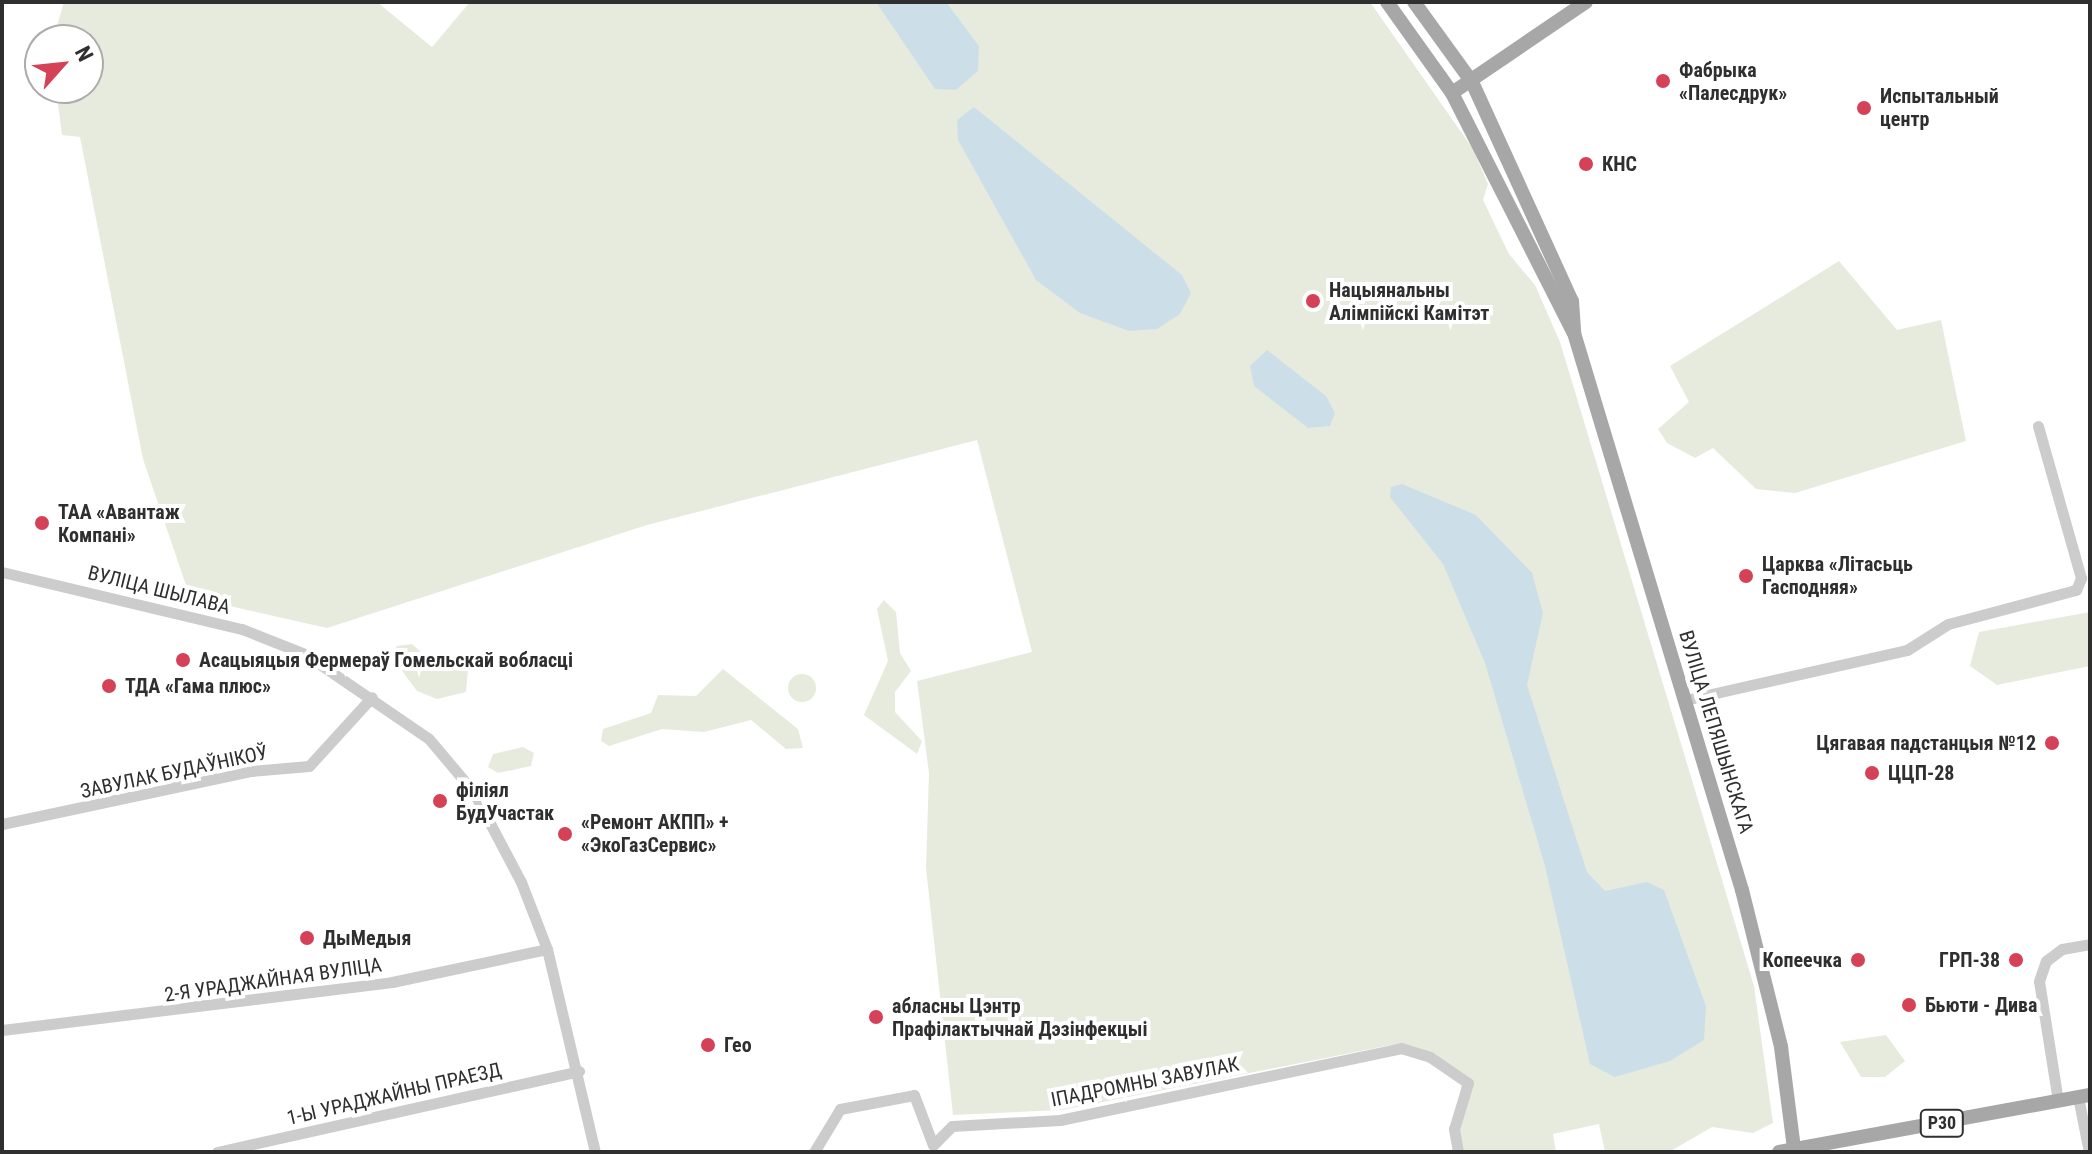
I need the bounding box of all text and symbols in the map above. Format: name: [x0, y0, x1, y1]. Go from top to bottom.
north arrow: [24, 24, 104, 104]
text: N: [70, 42, 98, 65]
place label: Фабрыка «Палесдрук»: [1679, 58, 1787, 105]
marker: Фабрыка «Палесдрук»: [1654, 72, 1672, 90]
place label: Испытальный центр: [1880, 84, 1999, 131]
marker: Испытальный центр: [1855, 99, 1873, 117]
place label: КНС: [1602, 152, 1637, 176]
marker: КНС: [1577, 155, 1595, 173]
place label: Нацыянальны Алімпійскі Камітэт: [1329, 278, 1489, 325]
marker: Нацыянальны Алімпійскі Камітэт: [1304, 292, 1322, 310]
place label: ТАА «Авантаж Компані»: [58, 500, 180, 547]
marker: ТАА «Авантаж Компані»: [33, 514, 51, 532]
place label: Царква «Літасьць Гасподняя»: [1762, 552, 1913, 599]
street label: ВУЛІЦА ШЫЛАВА: [85, 561, 233, 619]
marker: Царква «Літасьць Гасподняя»: [1737, 567, 1755, 585]
street label: ВУЛІЦА ЛЕПЯШЫНСКАГА: [1674, 628, 1758, 836]
place label: Асацыяцыя Фермераў Гомельскай вобласці: [199, 648, 573, 672]
marker: Асацыяцыя Фермераў Гомельскай вобласці: [174, 651, 192, 669]
place label: ТДА «Гама плюс»: [125, 674, 271, 698]
marker: ТДА «Гама плюс»: [100, 677, 118, 695]
place label: Цягавая падстанцыя №12: [1816, 731, 2036, 755]
marker: Цягавая падстанцыя №12: [2043, 734, 2061, 752]
street label: ЗАВУЛАК БУДАЎНІКОЎ: [78, 740, 270, 804]
place label: ЦЦП-28: [1888, 761, 1954, 785]
marker: ЦЦП-28: [1863, 764, 1881, 782]
place label: філіял БудУчастак: [456, 778, 554, 825]
marker: філіял БудУчастак: [431, 792, 449, 810]
place label: «Ремонт АКПП» + «ЭкоГазСервис»: [581, 810, 729, 857]
marker: «Ремонт АКПП» + «ЭкоГазСервис»: [556, 825, 574, 843]
place label: ДыМедыя: [323, 926, 411, 950]
marker: ДыМедыя: [298, 929, 316, 947]
place label: Копеечка: [1763, 948, 1842, 972]
place label: ГРП-38: [1939, 948, 2000, 972]
marker: Копеечка: [1849, 951, 1867, 969]
marker: ГРП-38: [2007, 951, 2025, 969]
street label: 2-Я УРАДЖАЙНАЯ ВУЛІЦА: [163, 953, 383, 1007]
place label: Бьюти - Дива: [1925, 993, 2037, 1017]
place label: абласны Цэнтр Прафілактычнай Дэзінфекцыі: [892, 994, 1148, 1041]
marker: Бьюти - Дива: [1900, 996, 1918, 1014]
marker: абласны Цэнтр Прафілактычнай Дэзінфекцыі: [867, 1008, 885, 1026]
place label: Гео: [724, 1033, 752, 1057]
marker: Гео: [699, 1036, 717, 1054]
street label: ІПАДРОМНЫ ЗАВУЛАК: [1049, 1052, 1241, 1112]
street label: 1-Ы УРАДЖАЙНЫ ПРАЕЗД: [285, 1058, 503, 1130]
road number: Р30: [1918, 1109, 1966, 1137]

